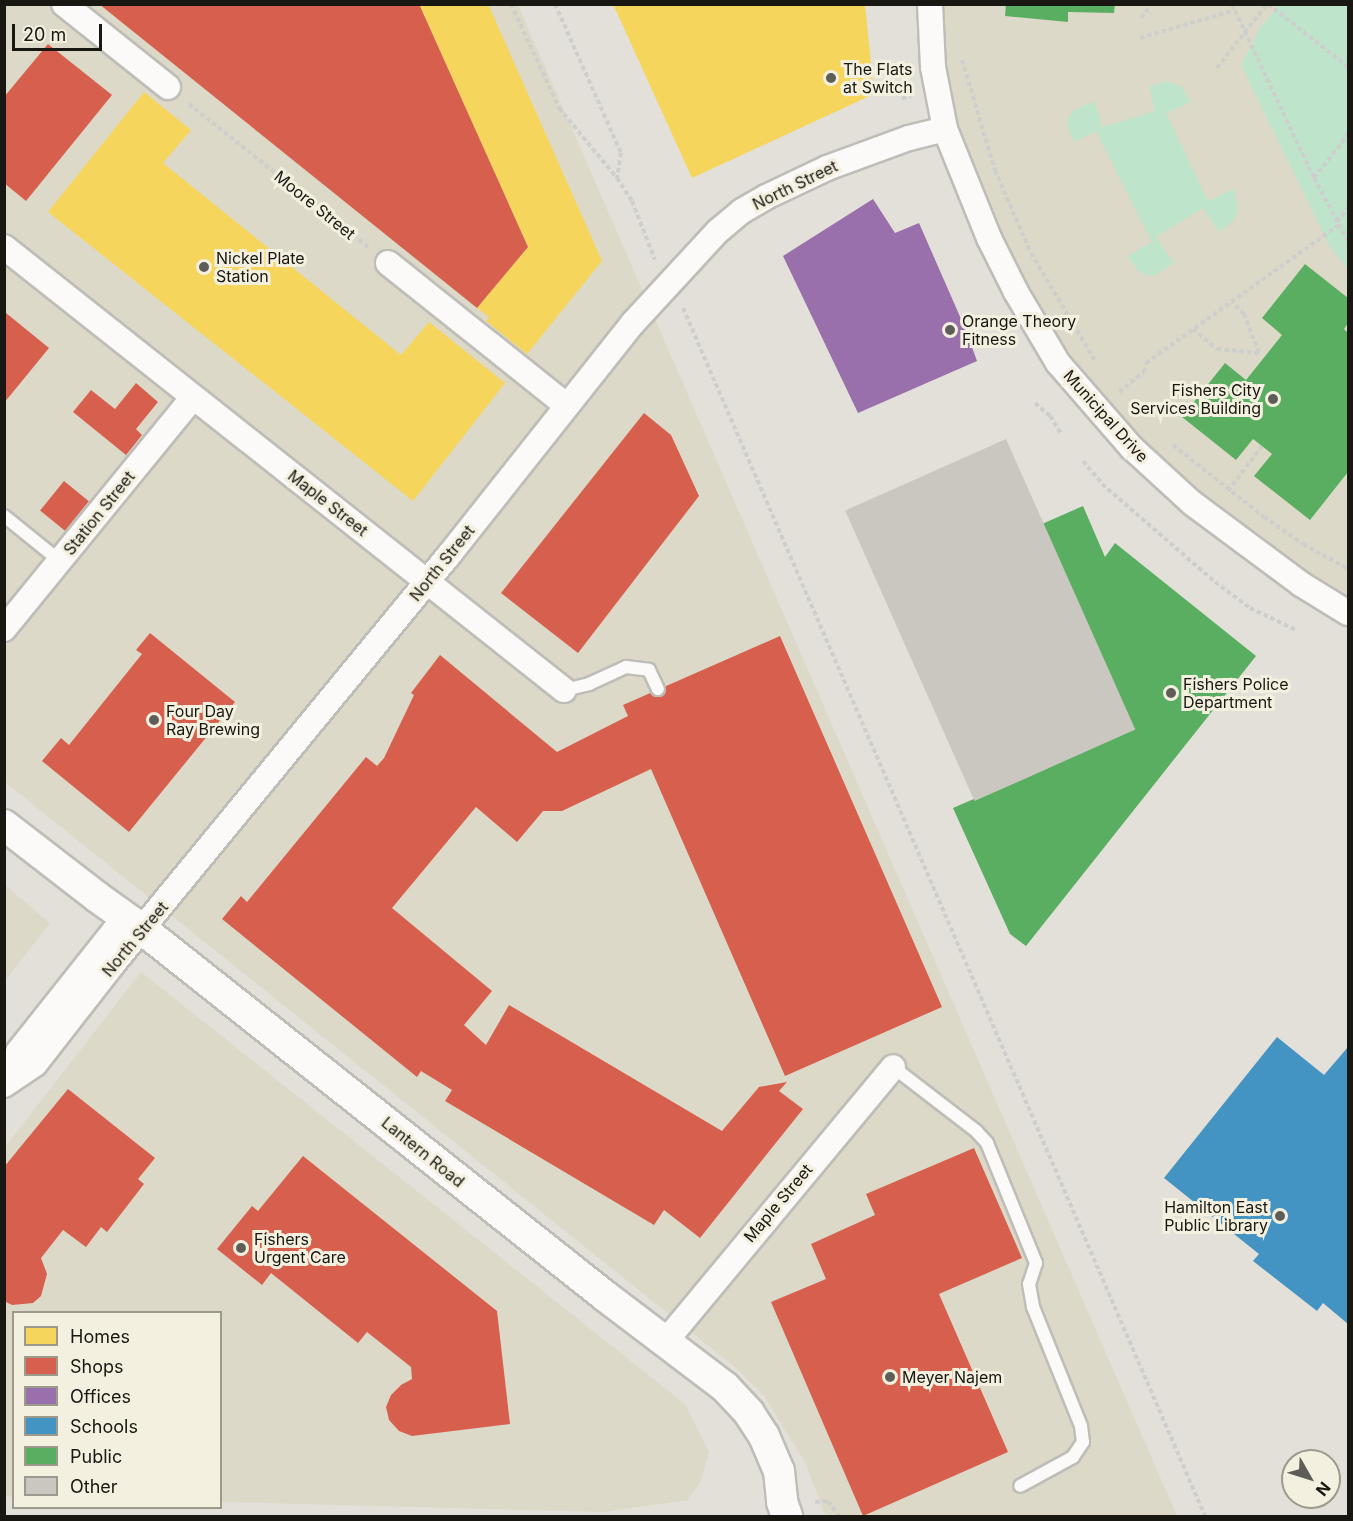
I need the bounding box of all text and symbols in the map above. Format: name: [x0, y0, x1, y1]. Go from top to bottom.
scale bar: [15, 12, 105, 50]
text: 20 m: [23, 24, 66, 45]
place label: The Flats at Switch: [843, 59, 913, 97]
marker: The Flats at Switch: [824, 71, 838, 85]
street label: North Street: [749, 156, 841, 214]
street label: Moore Street: [271, 167, 359, 243]
place label: Nickel Plate Station: [216, 248, 305, 286]
marker: Nickel Plate Station: [197, 260, 211, 274]
place label: Orange Theory Fitness: [962, 311, 1076, 349]
marker: Orange Theory Fitness: [943, 323, 957, 337]
street label: Municipal Drive: [1060, 366, 1152, 466]
place label: Fishers City Services Building: [1130, 380, 1261, 418]
marker: Fishers City Services Building: [1266, 392, 1280, 406]
street label: Maple Street: [284, 466, 372, 540]
street label: Station Street: [59, 467, 139, 559]
street label: North Street: [406, 521, 478, 605]
place label: Fishers Police Department: [1183, 674, 1288, 712]
marker: Fishers Police Department: [1164, 686, 1178, 700]
place label: Four Day Ray Brewing: [166, 701, 260, 739]
marker: Four Day Ray Brewing: [147, 713, 161, 727]
street label: North Street: [98, 897, 172, 981]
street label: Lantern Road: [378, 1113, 468, 1191]
street label: Maple Street: [740, 1160, 816, 1246]
place label: Hamilton East Public Library: [1164, 1197, 1268, 1235]
marker: Hamilton East Public Library: [1273, 1209, 1287, 1223]
place label: Fishers Urgent Care: [254, 1229, 346, 1267]
marker: Fishers Urgent Care: [232, 1239, 250, 1257]
legend: [12, 1311, 222, 1509]
text: Homes: [70, 1326, 130, 1347]
text: Shops: [70, 1356, 124, 1377]
place label: Meyer Najem: [902, 1367, 1002, 1387]
marker: Meyer Najem: [883, 1370, 897, 1384]
text: Offices: [70, 1386, 131, 1407]
text: Schools: [70, 1416, 138, 1437]
text: Public: [70, 1446, 122, 1467]
north arrow: [1281, 1449, 1341, 1509]
text: Other: [70, 1476, 118, 1497]
text: N: [1312, 1478, 1335, 1500]

